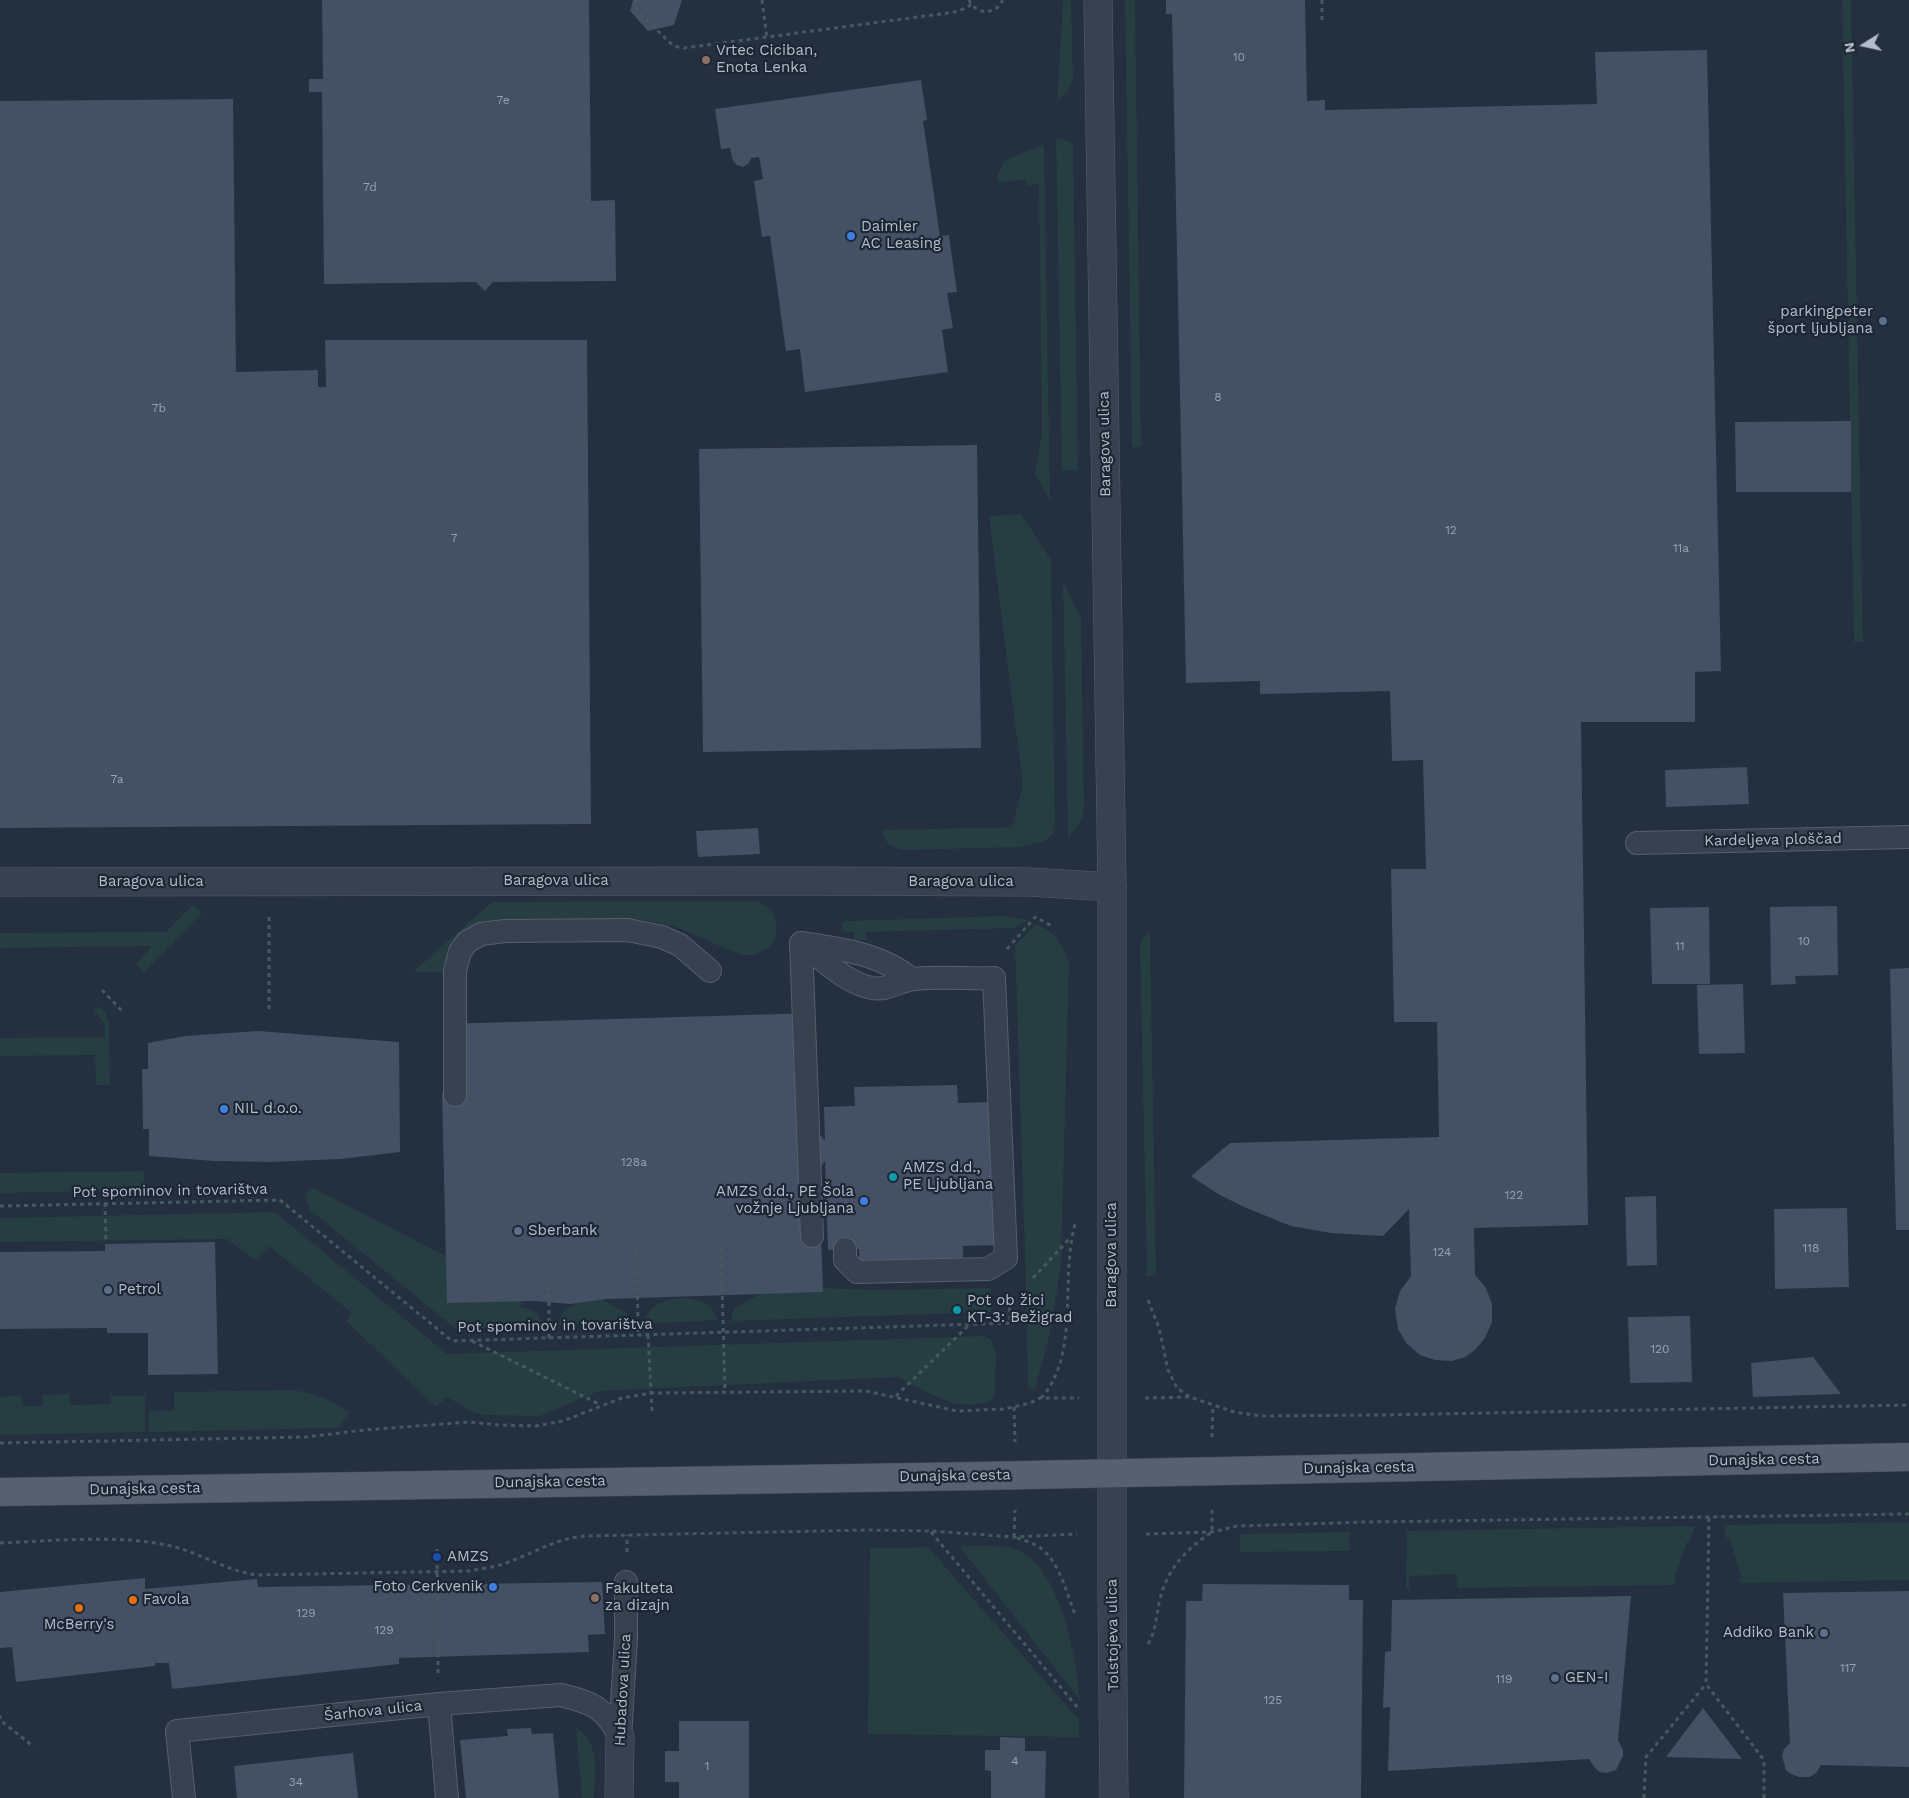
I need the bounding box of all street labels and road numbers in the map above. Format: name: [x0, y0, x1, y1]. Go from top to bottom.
street label: Baragova ulica: [1095, 391, 1115, 497]
street label: Kardeljeva ploščad: [1704, 830, 1842, 850]
street label: Baragova ulica: [503, 872, 609, 890]
street label: Baragova ulica: [98, 873, 204, 891]
street label: Baragova ulica: [908, 873, 1014, 891]
street label: Pot spominov in tovarištva: [72, 1180, 268, 1202]
street label: Baragova ulica: [1103, 1202, 1121, 1308]
street label: Pot spominov in tovarištva: [457, 1315, 653, 1337]
street label: Dunajska cesta: [1708, 1450, 1820, 1470]
street label: Dunajska cesta: [1303, 1458, 1415, 1478]
street label: Dunajska cesta: [899, 1466, 1011, 1486]
street label: Dunajska cesta: [494, 1472, 606, 1492]
street label: Dunajska cesta: [89, 1479, 201, 1499]
street label: Tolstojeva ulica: [1103, 1579, 1123, 1691]
street label: Hubadova ulica: [611, 1633, 635, 1747]
street label: Šarhova ulica: [323, 1697, 423, 1725]

